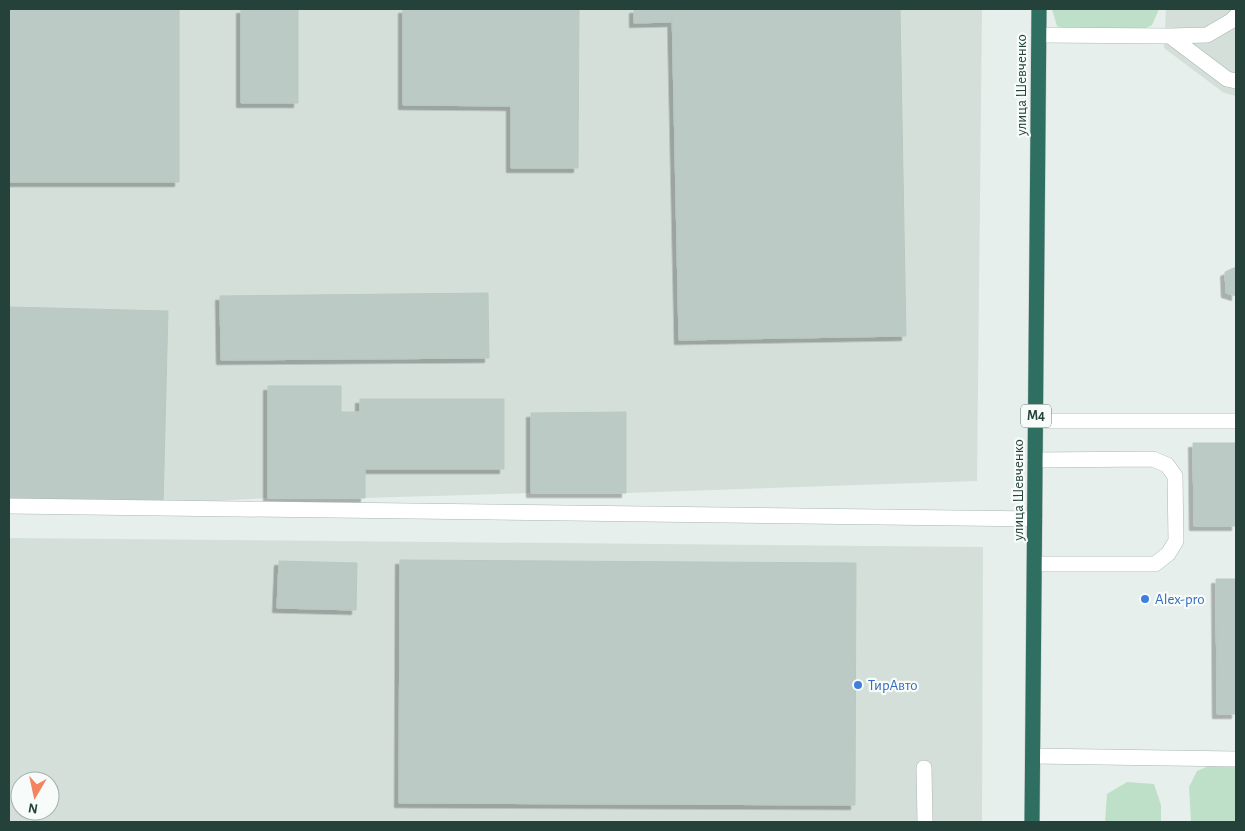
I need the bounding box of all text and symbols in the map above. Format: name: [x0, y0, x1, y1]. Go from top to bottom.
street label: улица Шевченко: [1014, 34, 1029, 137]
road number: M4: [1021, 404, 1051, 428]
street label: улица Шевченко: [1011, 439, 1026, 542]
place label: Alex-pro: [1155, 592, 1205, 607]
marker: Alex-pro: [1139, 593, 1151, 605]
place label: ТирАвто: [868, 678, 918, 693]
marker: ТирАвто: [852, 679, 864, 691]
north arrow: [10, 771, 60, 821]
text: N: [27, 800, 39, 816]

